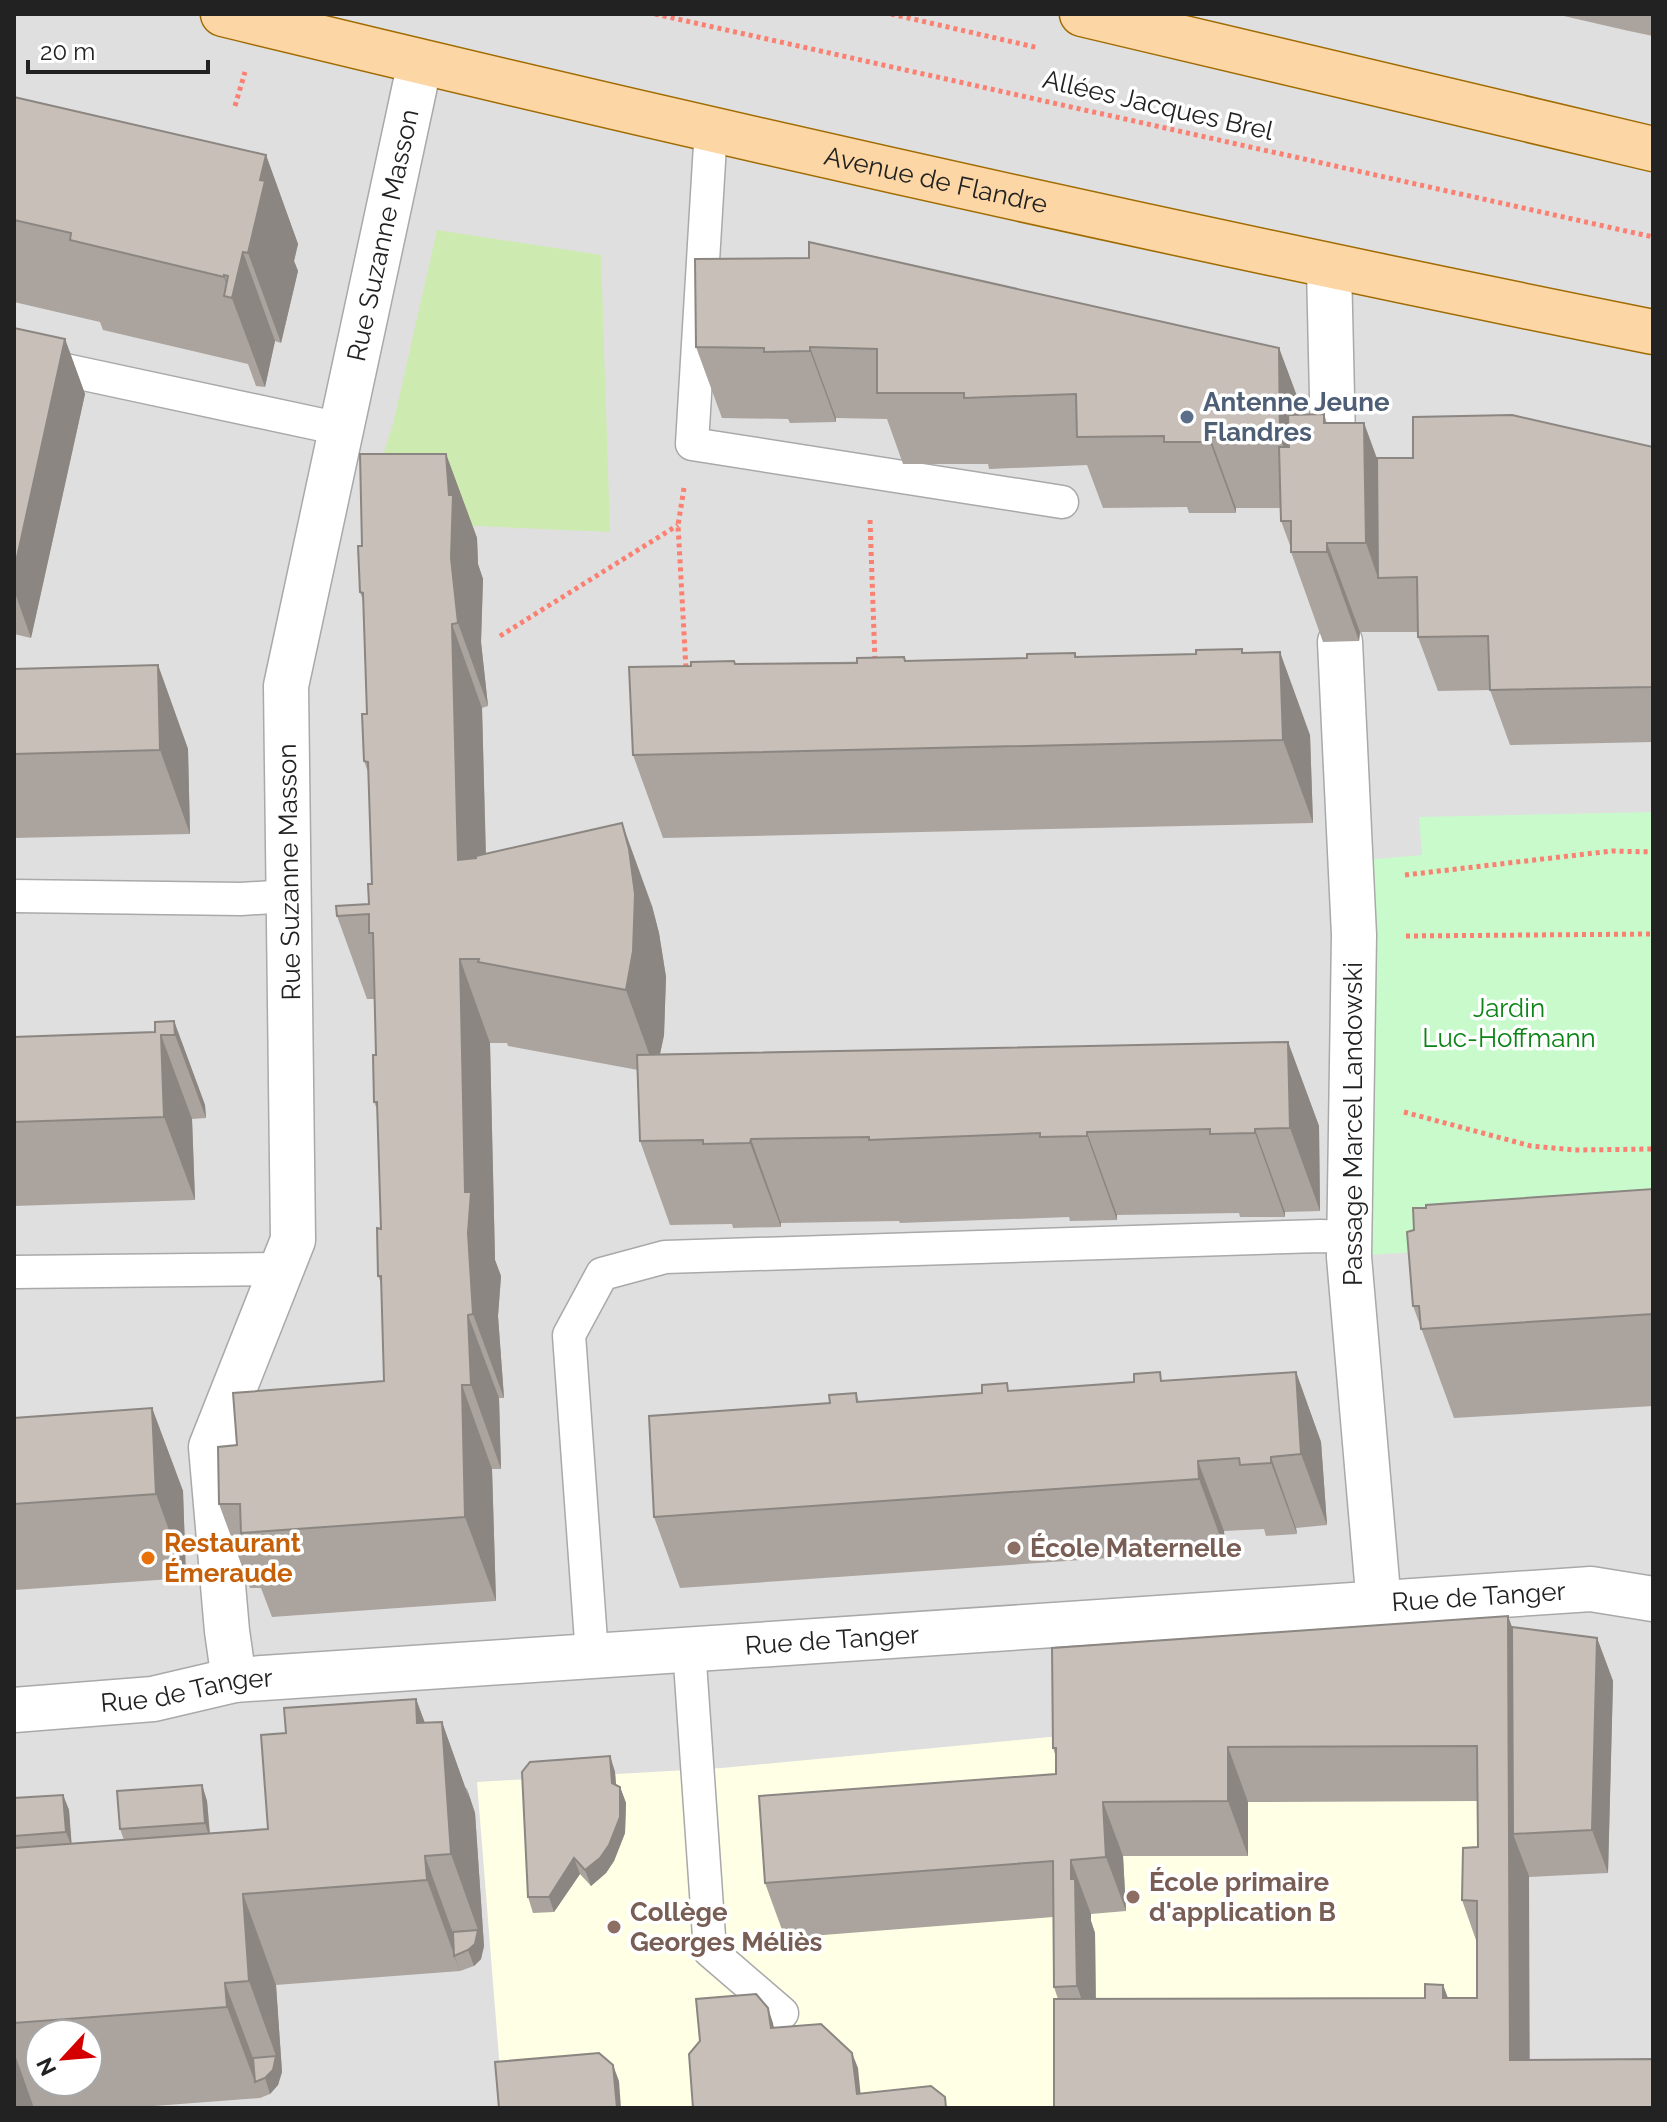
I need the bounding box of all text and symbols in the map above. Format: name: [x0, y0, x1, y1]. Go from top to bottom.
scale bar: [28, 24, 208, 74]
text: 20 m: [40, 37, 95, 66]
street label: Allées Jacques Brel: [1040, 64, 1277, 146]
street label: Rue Suzanne Masson: [341, 106, 424, 364]
street label: Avenue de Flandre: [821, 140, 1050, 219]
place label: Antenne Jeune Flandres: [1203, 387, 1390, 447]
marker: Antenne Jeune Flandres: [1178, 408, 1196, 426]
street label: Rue Suzanne Masson: [272, 743, 306, 1001]
street label: Passage Marcel Landowski: [1338, 962, 1368, 1286]
park label: Jardin Luc-Hoffmann: [1422, 993, 1596, 1053]
place label: Restaurant Émeraude: [164, 1528, 301, 1588]
place label: École Maternelle: [1030, 1533, 1242, 1563]
marker: École Maternelle: [1005, 1539, 1023, 1557]
marker: Restaurant Émeraude: [139, 1549, 157, 1567]
street label: Rue de Tanger: [1391, 1576, 1567, 1617]
street label: Rue de Tanger: [744, 1619, 920, 1661]
street label: Rue de Tanger: [99, 1662, 274, 1718]
place label: École primaire d'application B: [1149, 1867, 1336, 1927]
marker: École primaire d'application B: [1124, 1888, 1142, 1906]
place label: Collège Georges Méliès: [630, 1897, 823, 1957]
marker: Collège Georges Méliès: [605, 1918, 623, 1936]
north arrow: [24, 2018, 104, 2098]
text: N: [31, 2054, 61, 2080]

